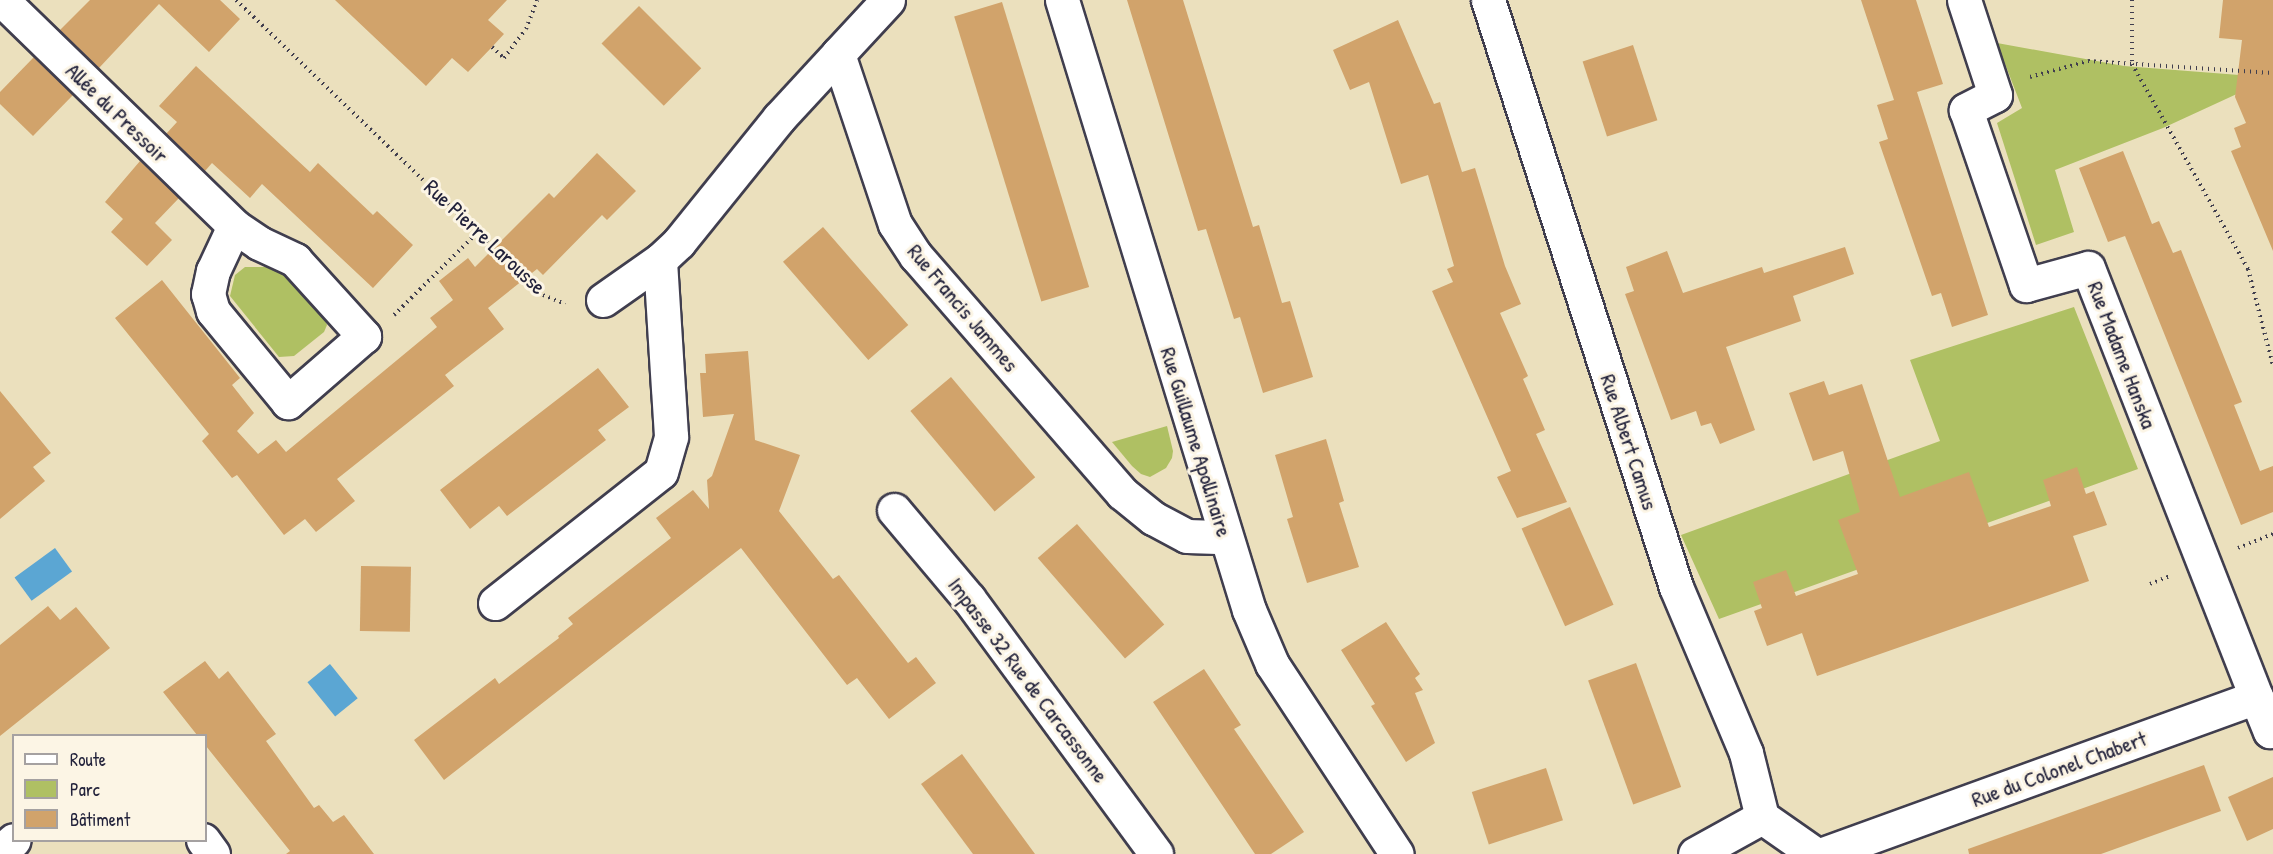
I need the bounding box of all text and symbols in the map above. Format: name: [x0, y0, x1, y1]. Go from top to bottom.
street label: Allée du Pressoir: [60, 58, 174, 168]
street label: Rue Pierre Larousse: [419, 174, 551, 300]
street label: Rue Francis Jammes: [902, 239, 1024, 377]
street label: Rue Madame Hanska: [2082, 278, 2162, 432]
street label: Rue Guillaume Apollinaire: [1155, 344, 1237, 540]
street label: Rue Albert Camus: [1595, 371, 1663, 513]
street label: Impasse 32 Rue de Carcassonne: [942, 572, 1114, 788]
street label: Rue du Colonel Chabert: [1968, 725, 2150, 813]
legend: [12, 734, 207, 842]
text: Route: [70, 747, 106, 772]
text: Parc: [70, 777, 100, 802]
text: Bâtiment: [70, 807, 130, 832]

